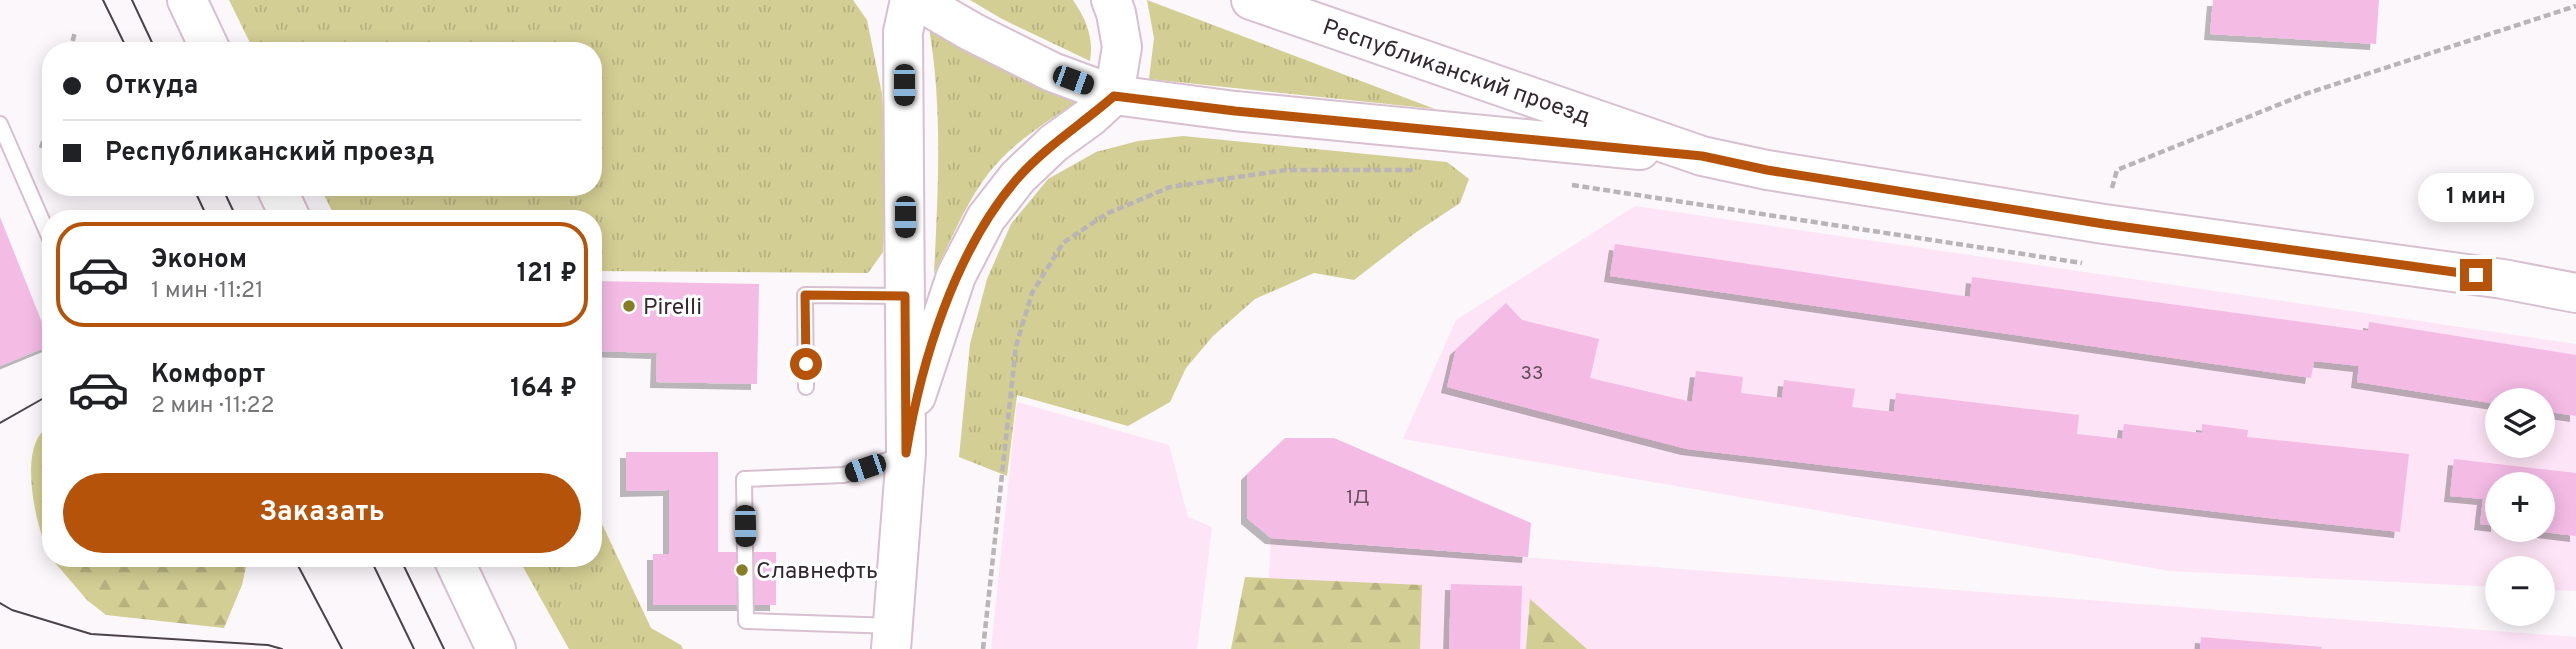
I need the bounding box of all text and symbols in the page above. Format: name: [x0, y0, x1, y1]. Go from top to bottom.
street label: Республиканский проезд: [1318, 14, 1594, 133]
car: [1050, 63, 1097, 97]
car: [894, 64, 915, 106]
text: Откуда: [105, 70, 198, 103]
text: Республиканский проезд: [105, 137, 434, 170]
callout: 1 мин: [2418, 174, 2534, 222]
text: 1 мин: [2446, 183, 2506, 212]
car: [895, 196, 916, 238]
icon: car: [67, 243, 130, 306]
text: Эконом: [151, 244, 247, 277]
text: 121 ₽: [517, 258, 577, 291]
route end: [2460, 259, 2492, 291]
text: 1 мин · 11:21: [151, 277, 264, 306]
place label: Pirelli: [643, 294, 702, 323]
marker: Pirelli: [621, 298, 637, 314]
route start: [790, 348, 822, 380]
icon: car: [67, 358, 130, 421]
text: Комфорт: [151, 359, 265, 392]
house number: 33: [1521, 362, 1543, 386]
text: 164 ₽: [510, 373, 577, 406]
map controls: [2485, 388, 2555, 626]
button: layers: [2485, 388, 2555, 458]
text: 2 мин · 11:22: [151, 392, 275, 421]
car: [842, 451, 889, 485]
button: +: [2485, 472, 2555, 542]
button: Заказать: [63, 473, 581, 553]
house number: 1Д: [1346, 486, 1370, 510]
car: [735, 505, 756, 547]
button: −: [2485, 556, 2555, 626]
place label: Славнефть: [756, 558, 878, 587]
marker: Славнефть: [734, 562, 750, 578]

